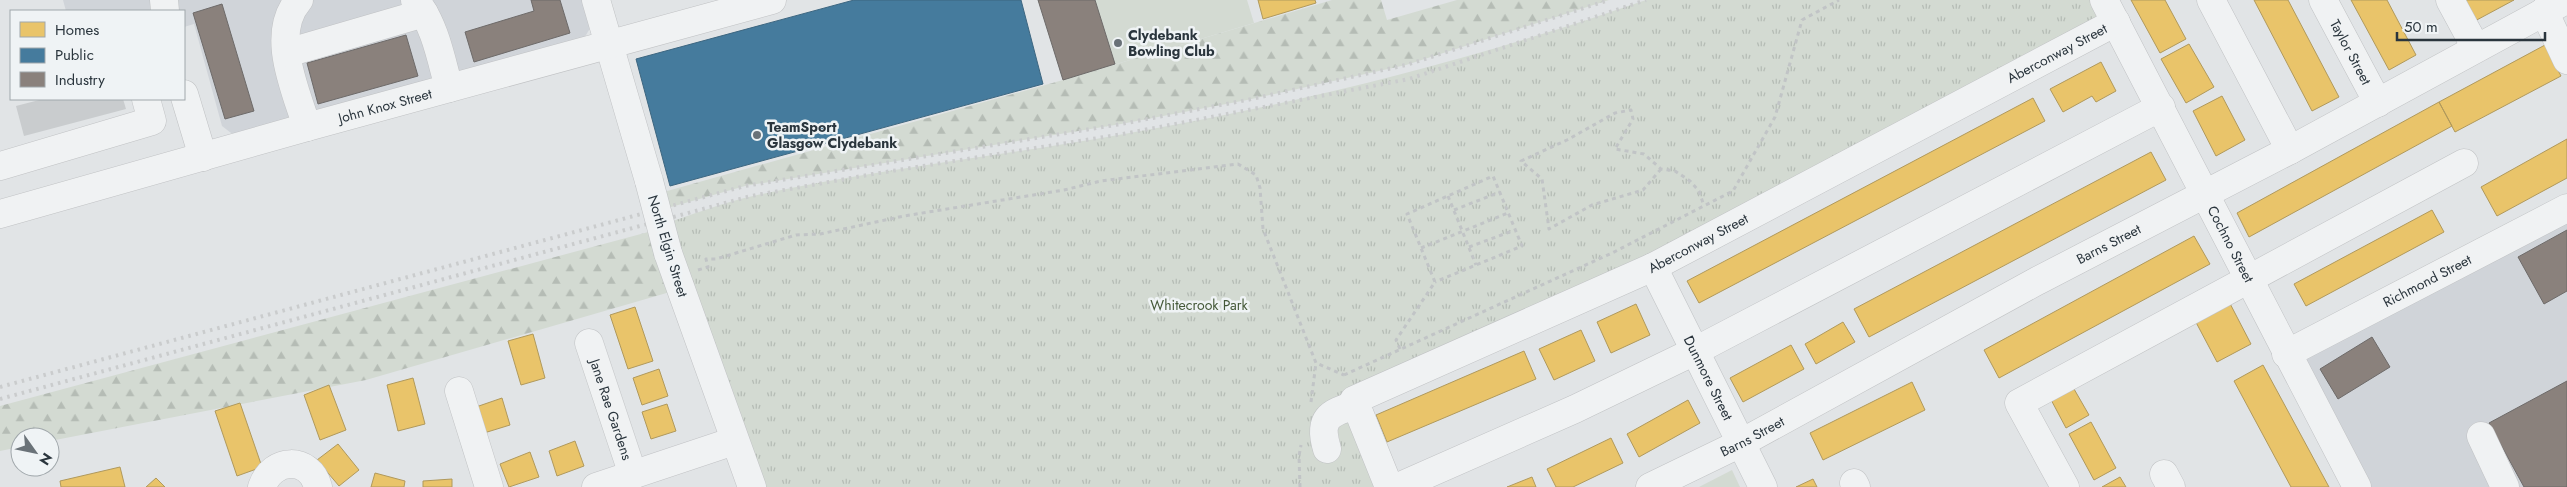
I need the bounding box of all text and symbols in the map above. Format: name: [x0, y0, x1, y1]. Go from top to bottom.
legend: [10, 10, 185, 100]
scale bar: [2397, 10, 2544, 42]
street label: Taylor Street: [2325, 16, 2377, 89]
text: 50 m: [2404, 16, 2438, 38]
street label: Aberconway Street: [2003, 18, 2111, 88]
text: Homes: [55, 19, 99, 41]
place label: Clydebank Bowling Club: [1128, 25, 1215, 61]
marker: Clydebank Bowling Club: [1112, 37, 1124, 49]
text: Public: [55, 44, 94, 66]
text: Industry: [55, 69, 105, 91]
street label: John Knox Street: [334, 83, 435, 129]
place label: TeamSport Glasgow Clydebank: [767, 117, 897, 153]
marker: TeamSport Glasgow Clydebank: [751, 129, 763, 141]
street label: North Elgin Street: [643, 193, 693, 300]
street label: Cochno Street: [2203, 202, 2259, 286]
street label: Aberconway Street: [1644, 208, 1752, 278]
street label: Barns Street: [2073, 219, 2145, 269]
street label: Richmond Street: [2379, 249, 2475, 312]
park label: Whitecrook Park: [1150, 295, 1248, 315]
street label: Dunmore Street: [1679, 332, 1738, 424]
street label: Jane Rae Gardens: [584, 354, 637, 463]
street label: Barns Street: [1717, 411, 1788, 462]
north arrow: [10, 427, 60, 477]
text: N: [34, 449, 57, 469]

